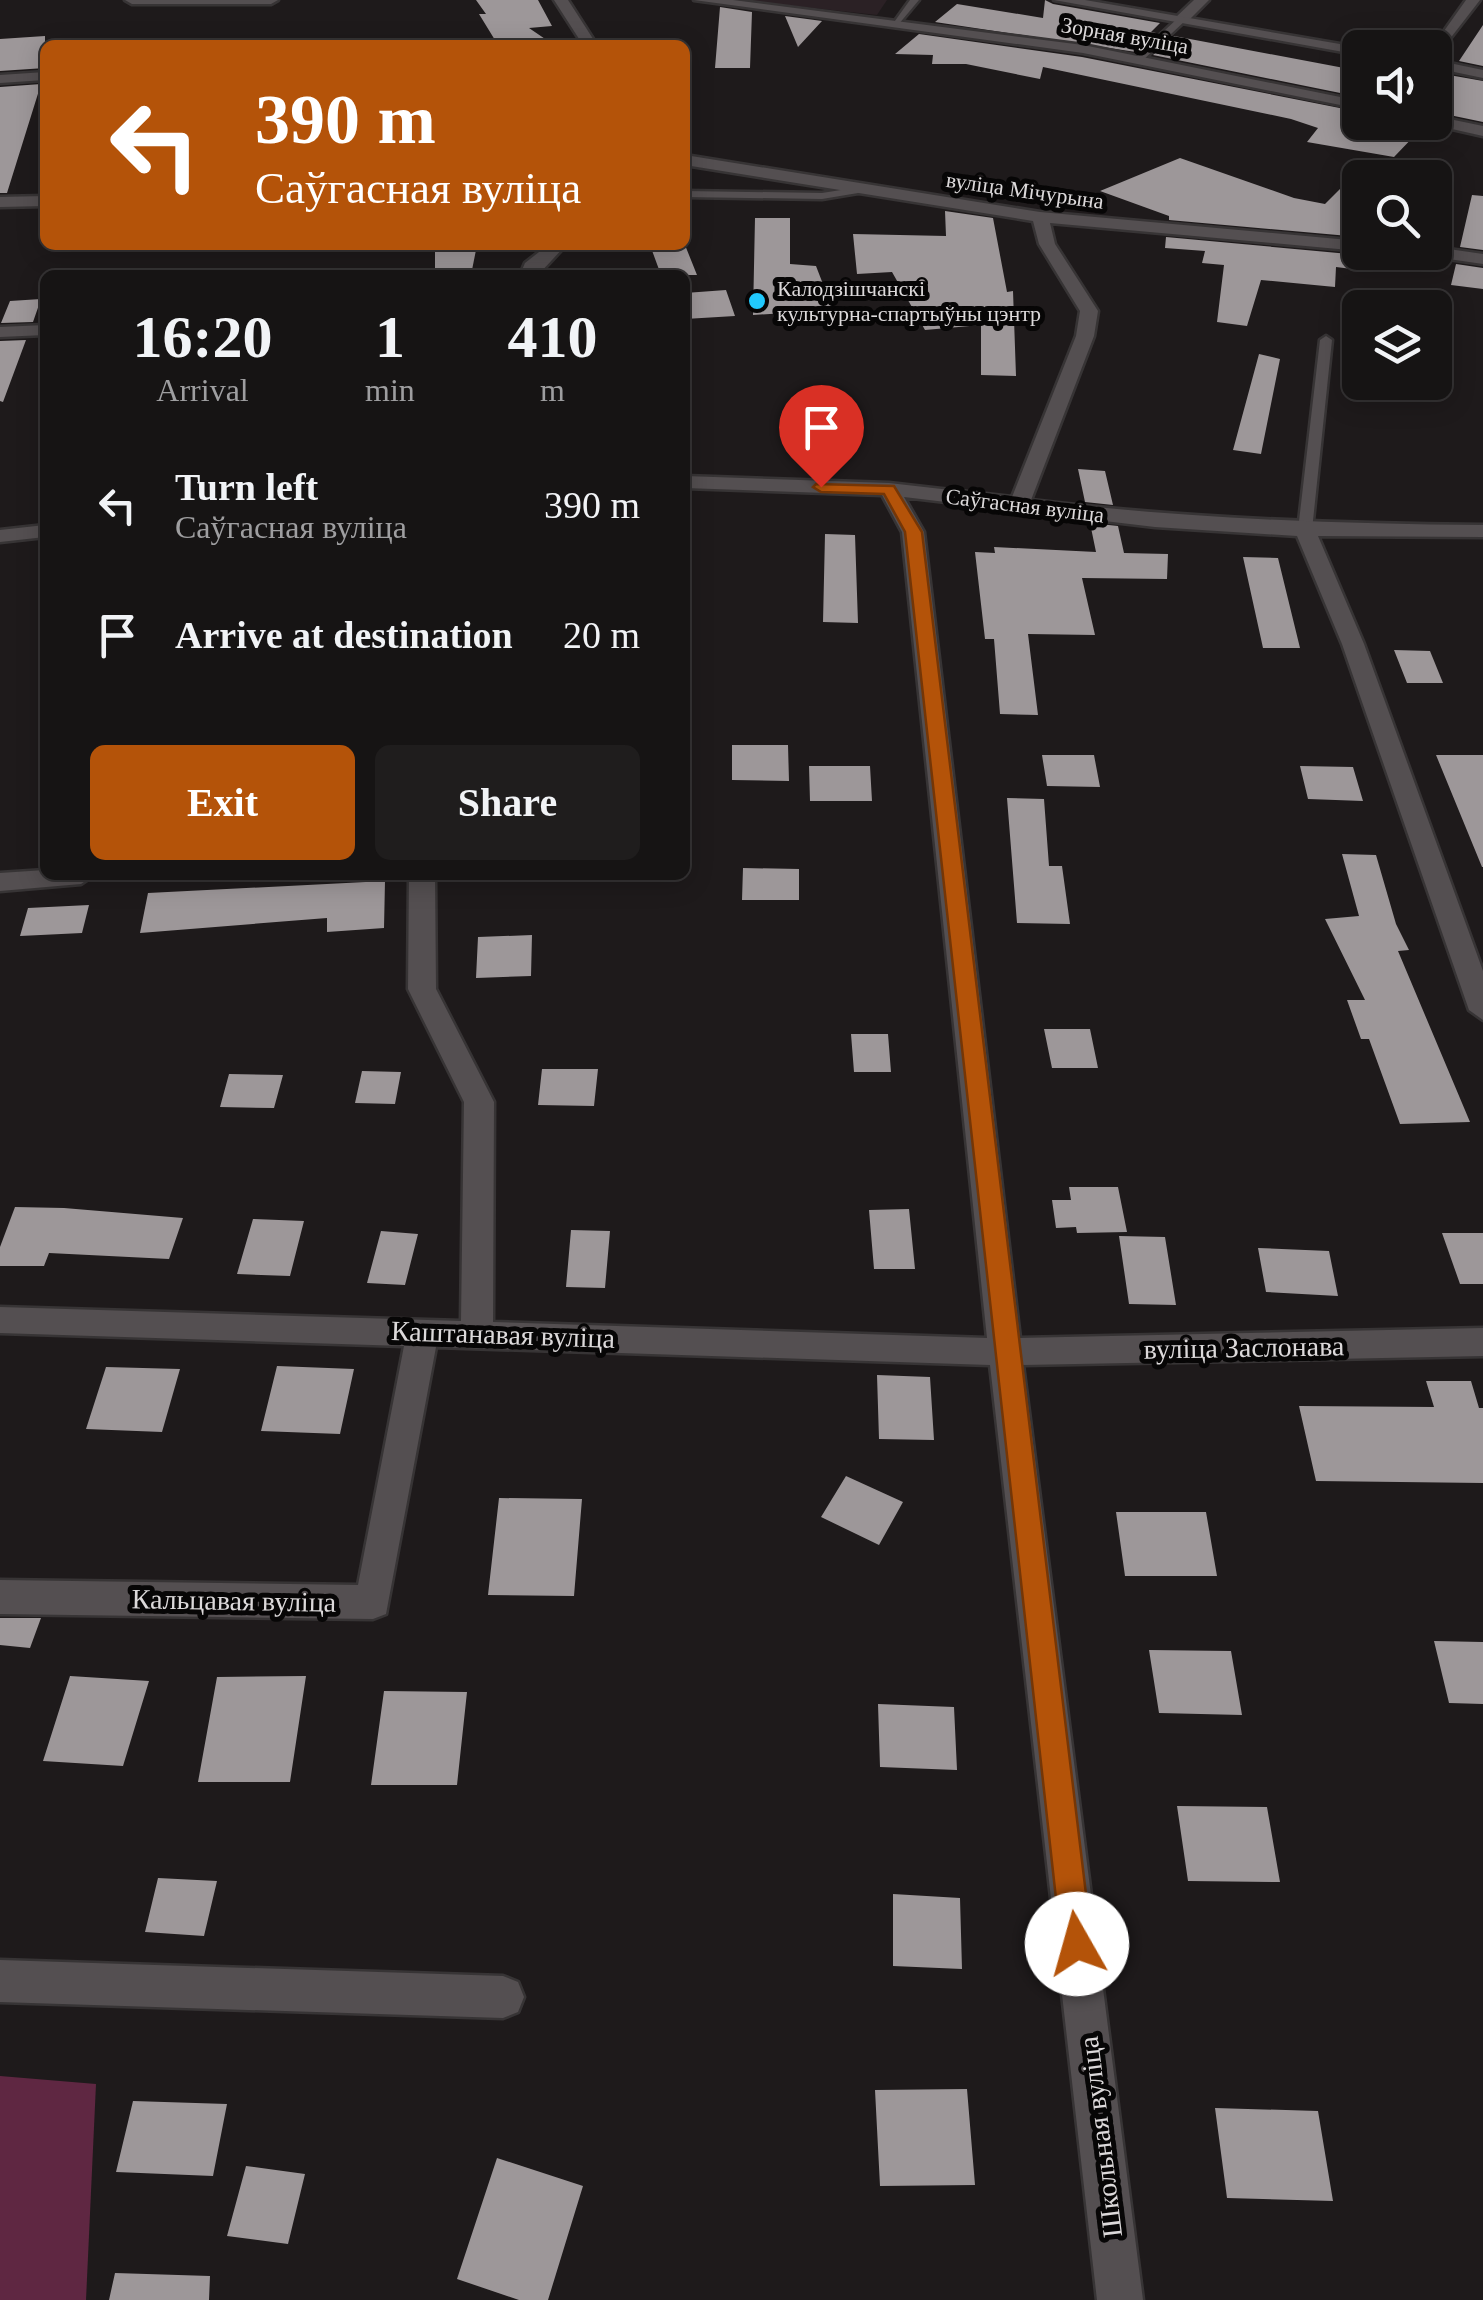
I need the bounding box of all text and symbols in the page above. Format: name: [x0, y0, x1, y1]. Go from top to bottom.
street label: Зорная вуліца: [1059, 12, 1191, 59]
map controls: [1342, 30, 1452, 400]
button: sound: [1342, 30, 1452, 140]
icon: left: [90, 80, 220, 210]
text: 390 m: [255, 81, 436, 158]
button: search: [1342, 160, 1452, 270]
text: Саўгасная вуліца: [255, 163, 581, 213]
street label: вуліца Мічурына: [945, 167, 1106, 214]
place label: Калодзішчанскі культурна-спартыўны цэнтр: [777, 276, 1041, 326]
marker: Калодзішчанскі культурна-спартыўны цэнтр: [746, 290, 768, 312]
button: layers: [1342, 290, 1452, 400]
text: 16:20: [133, 304, 273, 370]
text: 1: [375, 304, 405, 370]
text: 410: [507, 304, 597, 370]
text: Arrival: [156, 372, 249, 408]
text: min: [365, 372, 415, 408]
text: m: [540, 372, 565, 408]
pin: [779, 385, 864, 488]
icon: arrive: [794, 400, 849, 455]
text: Turn left: [175, 466, 318, 508]
icon: left: [90, 478, 145, 533]
street label: Саўгасная вуліца: [944, 483, 1106, 528]
text: 390 m: [544, 484, 640, 526]
text: Саўгасная вуліца: [175, 509, 407, 545]
icon: arrive: [90, 608, 145, 663]
text: Arrive at destination: [175, 614, 513, 656]
text: 20 m: [563, 614, 640, 656]
button: Exit: [90, 745, 355, 860]
button: Share: [375, 745, 640, 860]
street label: Каштанавая вуліца: [390, 1315, 616, 1354]
street label: вуліца Заслонава: [1143, 1330, 1345, 1365]
street label: Кальцавая вуліца: [131, 1583, 337, 1618]
position arrow: [1025, 1892, 1129, 1996]
street label: Школьная вуліца: [1073, 2034, 1128, 2239]

